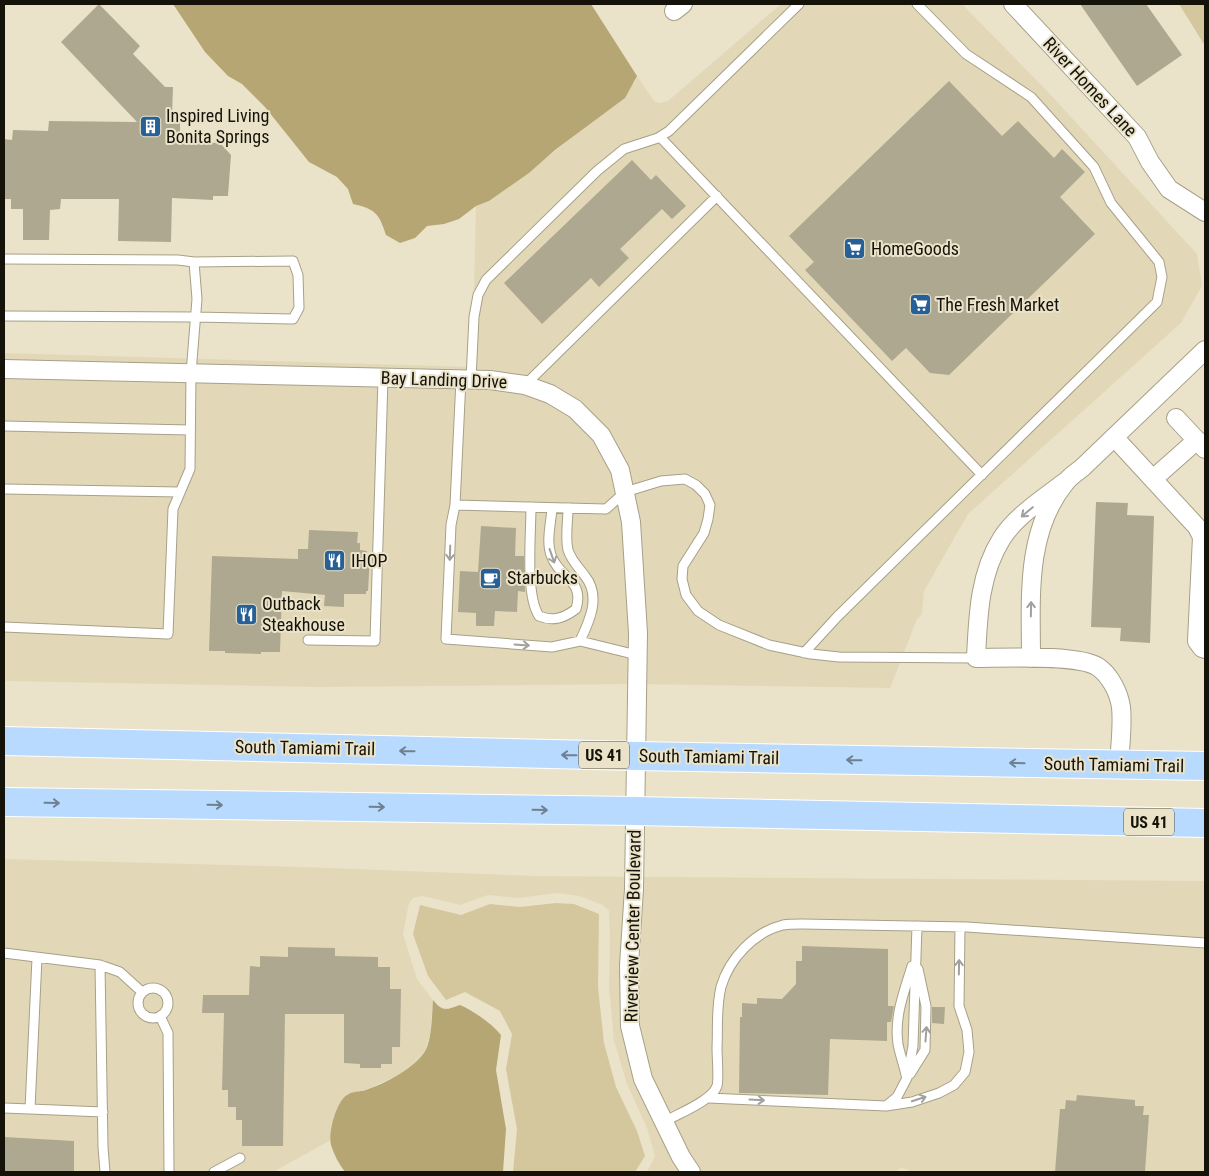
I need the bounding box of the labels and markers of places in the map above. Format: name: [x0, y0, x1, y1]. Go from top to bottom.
place label: Inspired Living Bonita Springs: [166, 105, 269, 147]
building icon: Inspired Living Bonita Springs: [138, 114, 162, 138]
supermarket icon: HomeGoods: [843, 237, 867, 261]
place label: HomeGoods: [871, 238, 959, 259]
supermarket icon: The Fresh Market: [908, 293, 932, 317]
place label: The Fresh Market: [936, 294, 1059, 315]
restaurant icon: IHOP: [323, 549, 347, 573]
place label: IHOP: [351, 550, 387, 571]
cafe icon: Starbucks: [479, 566, 503, 590]
place label: Starbucks: [507, 567, 578, 588]
place label: Outback Steakhouse: [262, 593, 345, 635]
restaurant icon: Outback Steakhouse: [234, 602, 258, 626]

